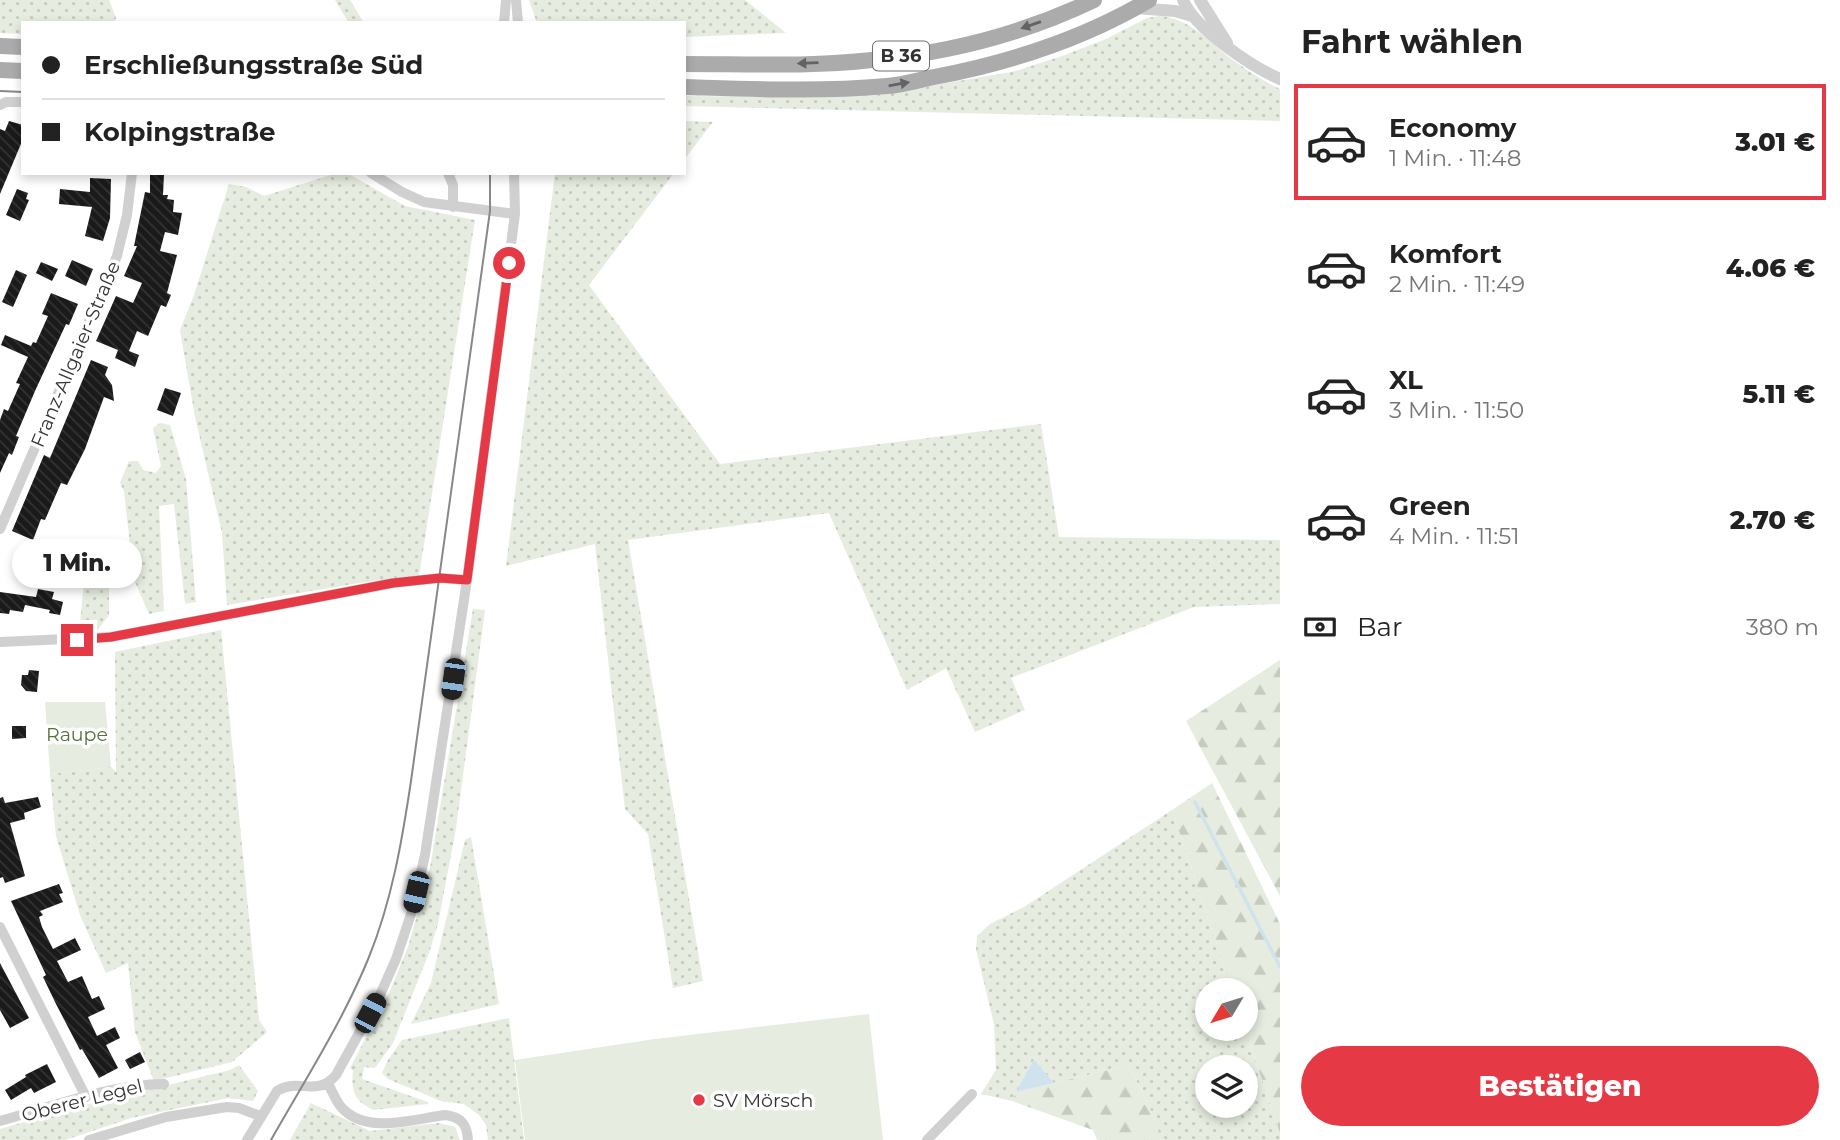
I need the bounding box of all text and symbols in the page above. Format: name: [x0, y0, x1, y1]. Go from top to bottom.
one-way arrow: [1020, 20, 1041, 31]
text: Fahrt wählen: [1301, 22, 1523, 61]
road number: B 36: [873, 42, 929, 70]
text: Erschließungsstraße Süd: [84, 49, 423, 81]
one-way arrow: [796, 57, 818, 69]
one-way arrow: [888, 78, 910, 89]
icon: car: [1305, 111, 1368, 174]
text: Economy: [1389, 112, 1516, 144]
text: Kolpingstraße: [84, 116, 275, 148]
text: 3.01 €: [1735, 126, 1815, 158]
text: 1 Min. · 11:48: [1389, 144, 1521, 172]
icon: car: [1305, 237, 1368, 300]
text: Komfort: [1389, 238, 1502, 270]
route start: [493, 247, 525, 279]
text: 4.06 €: [1726, 252, 1815, 284]
street label: Franz-Allgaier-Straße: [26, 258, 125, 451]
text: 2 Min. · 11:49: [1389, 270, 1525, 298]
icon: car: [1305, 363, 1368, 426]
text: XL: [1389, 364, 1423, 396]
text: 5.11 €: [1742, 378, 1815, 410]
text: 3 Min. · 11:50: [1389, 396, 1524, 424]
icon: car: [1305, 489, 1368, 552]
text: Green: [1389, 490, 1471, 522]
text: 2.70 €: [1730, 504, 1815, 536]
text: 4 Min. · 11:51: [1389, 522, 1519, 550]
callout: 1 Min.: [12, 538, 142, 588]
text: 1 Min.: [43, 549, 111, 577]
icon: cash: [1301, 608, 1339, 646]
text: Bar: [1357, 611, 1402, 643]
text: 380 m: [1746, 613, 1819, 641]
route end: [61, 624, 93, 656]
car: [440, 657, 467, 701]
park label: Raupe: [46, 723, 108, 746]
car: [402, 869, 431, 915]
north arrow: [1195, 978, 1258, 1041]
map controls: [1195, 978, 1258, 1118]
car: [351, 990, 390, 1036]
button: Bestätigen: [1301, 1046, 1819, 1126]
button: layers: [1195, 1055, 1258, 1118]
street label: Oberer Legel: [19, 1074, 145, 1127]
place label: SV Mörsch: [713, 1089, 813, 1112]
marker: SV Mörsch: [691, 1092, 707, 1108]

